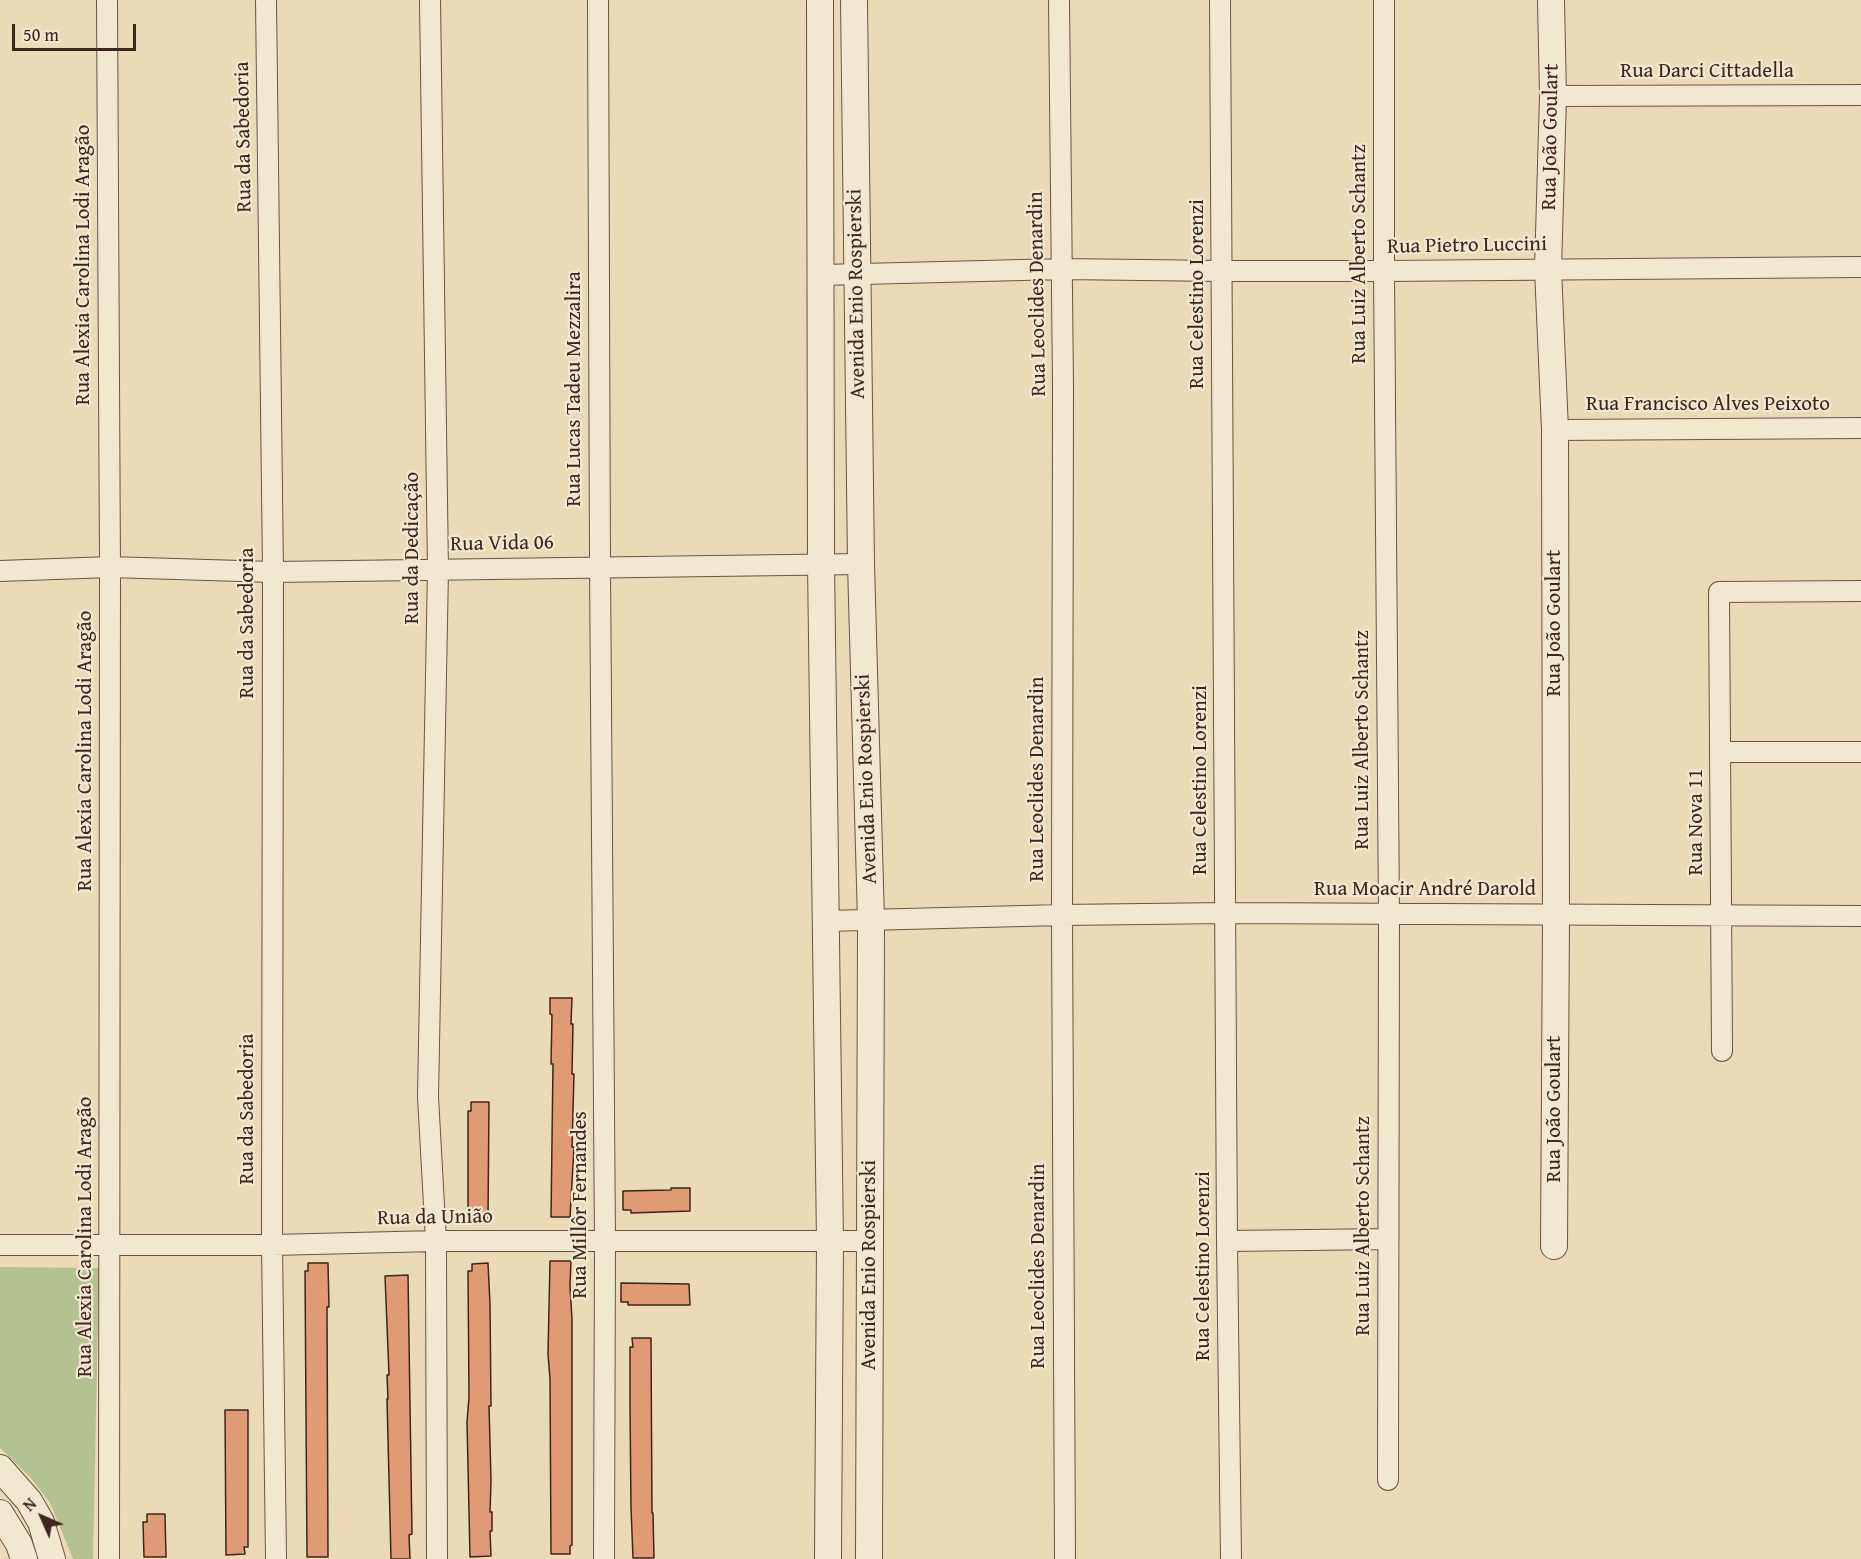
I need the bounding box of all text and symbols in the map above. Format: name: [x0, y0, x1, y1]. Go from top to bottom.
scale bar: [15, 12, 140, 50]
text: 50 m: [23, 21, 59, 48]
street label: Rua Darci Cittadella: [1620, 59, 1794, 85]
street label: Rua da Sabedoria: [230, 61, 258, 213]
street label: Rua João Goulart: [1537, 63, 1565, 211]
street label: Rua Alexia Carolina Lodi Aragão: [71, 125, 97, 405]
street label: Rua Luiz Alberto Schantz: [1347, 144, 1373, 364]
street label: Avenida Enio Rospierski: [843, 189, 871, 399]
street label: Rua Leoclides Denardin: [1024, 191, 1052, 397]
street label: Rua Celestino Lorenzi: [1185, 199, 1211, 389]
street label: Rua Pietro Luccini: [1387, 232, 1547, 260]
street label: Rua Lucas Tadeu Mezzalira: [562, 271, 588, 507]
street label: Rua Francisco Alves Peixoto: [1586, 392, 1830, 418]
street label: Rua da Dedicação: [400, 472, 426, 624]
street label: Rua Vida 06: [450, 530, 554, 558]
street label: Rua da Sabedoria: [235, 547, 261, 699]
street label: Rua João Goulart: [1542, 550, 1568, 696]
street label: Rua Alexia Carolina Lodi Aragão: [73, 611, 99, 891]
street label: Rua Luiz Alberto Schantz: [1350, 630, 1376, 850]
street label: Avenida Enio Rospierski: [851, 673, 883, 885]
street label: Rua Leoclides Denardin: [1025, 676, 1051, 882]
street label: Rua Celestino Lorenzi: [1188, 685, 1214, 875]
street label: Rua Nova 11: [1684, 769, 1710, 875]
street label: Rua Moacir André Darold: [1314, 877, 1536, 903]
street label: Rua da Sabedoria: [235, 1033, 261, 1185]
street label: Rua João Goulart: [1542, 1036, 1568, 1182]
street label: Rua Alexia Carolina Lodi Aragão: [73, 1097, 99, 1377]
street label: Rua Millôr Fernandes: [568, 1111, 594, 1299]
street label: Rua Luiz Alberto Schantz: [1351, 1116, 1377, 1336]
street label: Avenida Enio Rospierski: [857, 1160, 883, 1370]
street label: Rua Leoclides Denardin: [1026, 1163, 1052, 1369]
street label: Rua Celestino Lorenzi: [1191, 1171, 1217, 1361]
street label: Rua da União: [377, 1204, 493, 1232]
north arrow: [12, 1487, 72, 1547]
text: N: [17, 1492, 42, 1517]

